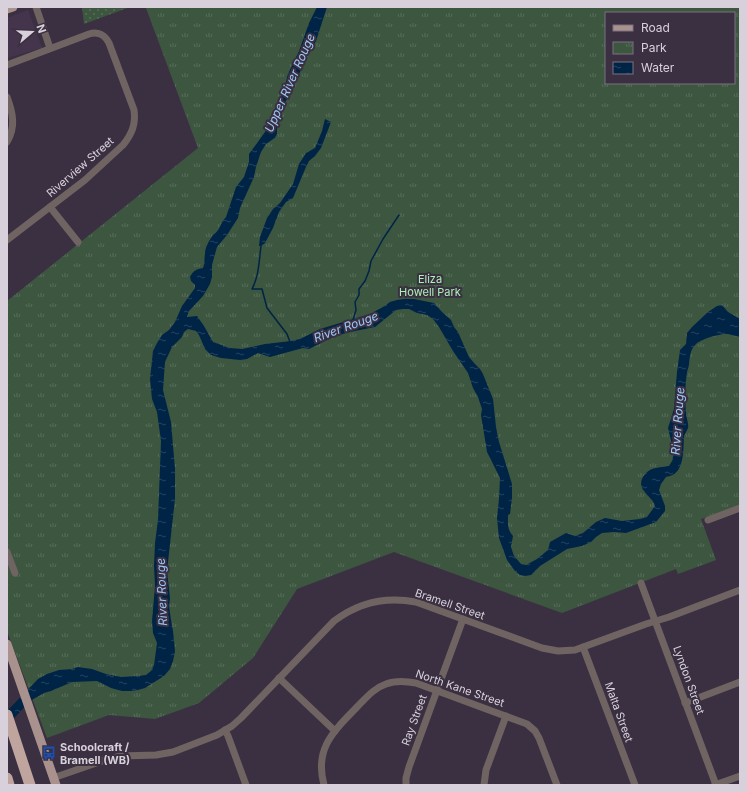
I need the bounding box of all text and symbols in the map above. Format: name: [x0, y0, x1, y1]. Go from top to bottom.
north arrow: [12, 12, 52, 52]
legend: [605, 12, 735, 84]
text: Road: [641, 20, 670, 35]
text: N: [33, 22, 49, 35]
water label: Upper River Rouge: [261, 31, 318, 135]
text: Park: [641, 40, 667, 55]
text: Water: [641, 60, 675, 75]
street label: Riverview Street: [43, 134, 117, 200]
park label: Eliza Howell Park: [399, 272, 461, 299]
water label: River Rouge: [311, 308, 380, 345]
water label: River Rouge: [668, 386, 687, 455]
water label: River Rouge: [153, 558, 170, 626]
street label: Bramell Street: [413, 585, 487, 623]
street label: Lyndon Street: [670, 644, 708, 717]
street label: North Kane Street: [414, 666, 507, 710]
street label: Malta Street: [602, 680, 636, 744]
street label: Ray Street: [398, 692, 430, 747]
place label: Schoolcraft / Bramell (WB): [60, 740, 130, 767]
bus stop icon: Schoolcraft / Bramell (WB): [41, 745, 57, 761]

